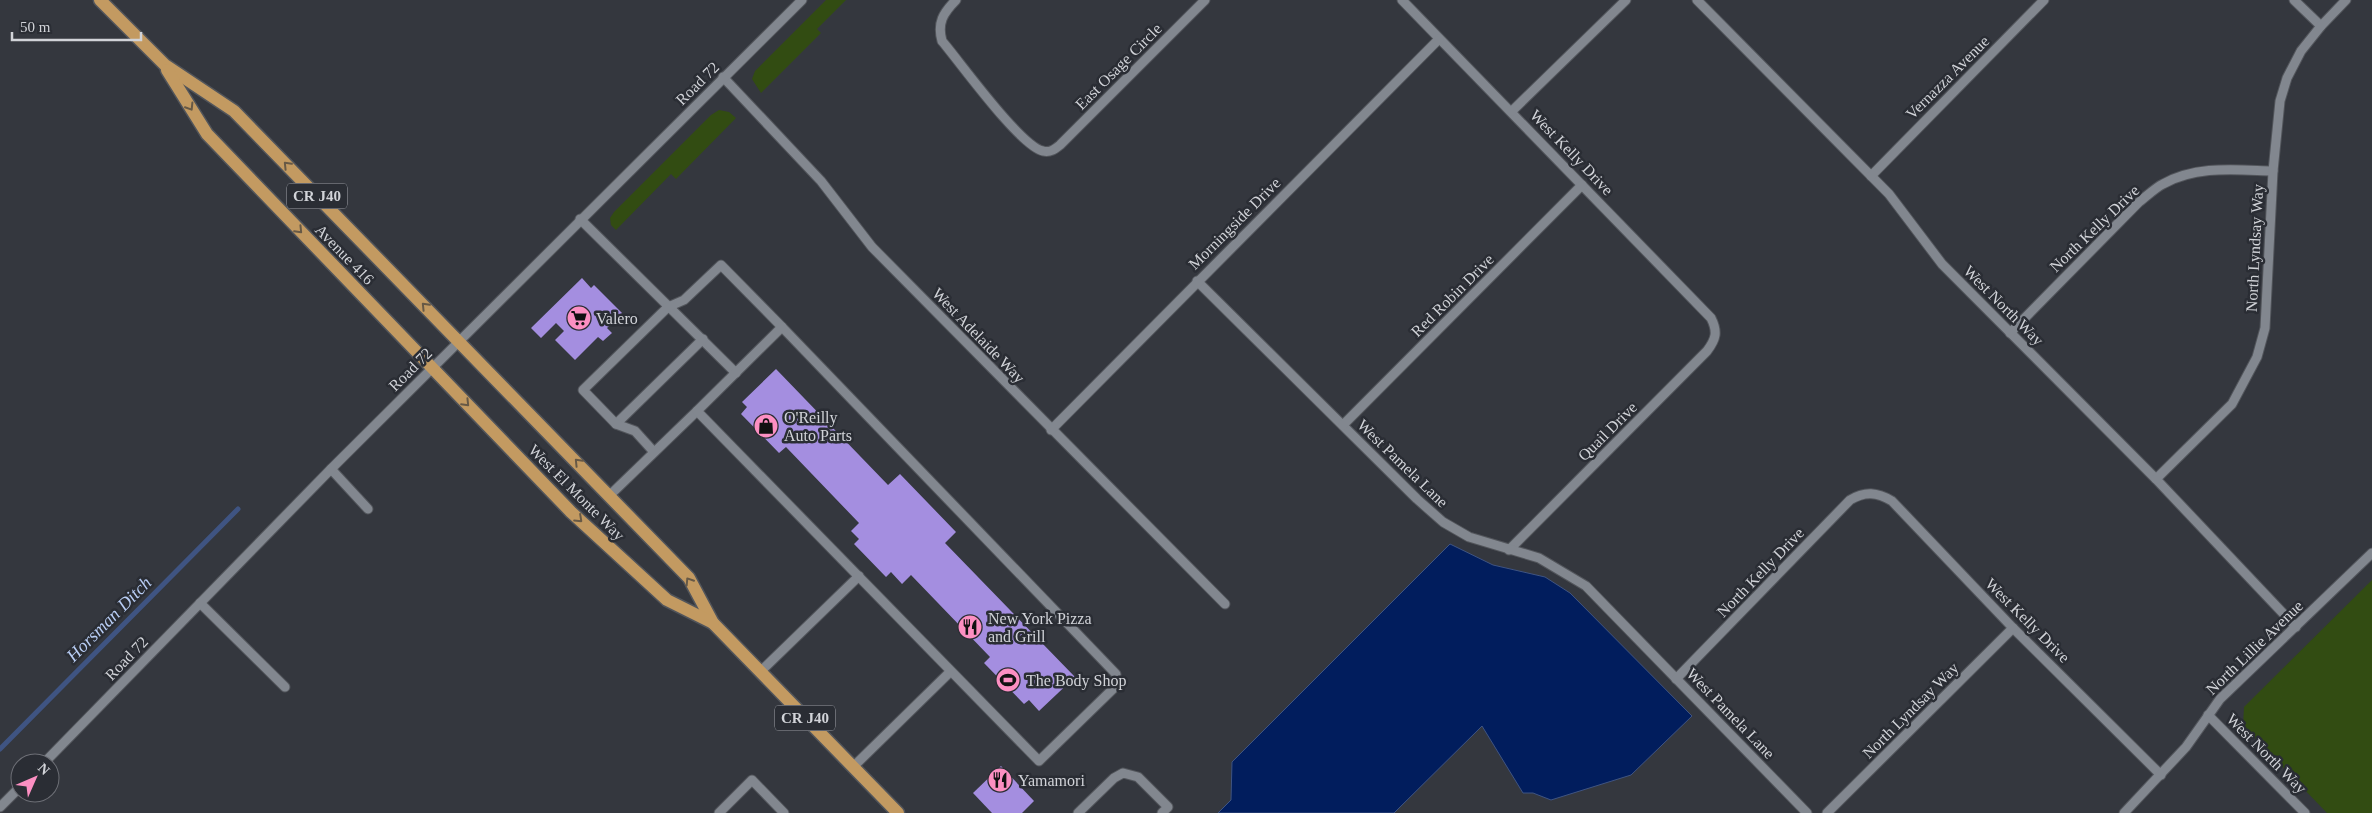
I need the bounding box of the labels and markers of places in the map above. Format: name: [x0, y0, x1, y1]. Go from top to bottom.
supermarket icon: Valero: [566, 305, 592, 331]
place label: Valero: [596, 310, 638, 327]
place label: O'Reilly Auto Parts: [784, 409, 852, 444]
shop icon: O'Reilly Auto Parts: [753, 413, 779, 439]
place label: New York Pizza and Grill: [988, 610, 1092, 645]
restaurant icon: New York Pizza and Grill: [957, 614, 983, 640]
sports icon: The Body Shop: [995, 667, 1021, 693]
place label: The Body Shop: [1026, 672, 1126, 690]
restaurant icon: Yamamori: [987, 767, 1013, 793]
place label: Yamamori: [1018, 772, 1085, 789]

